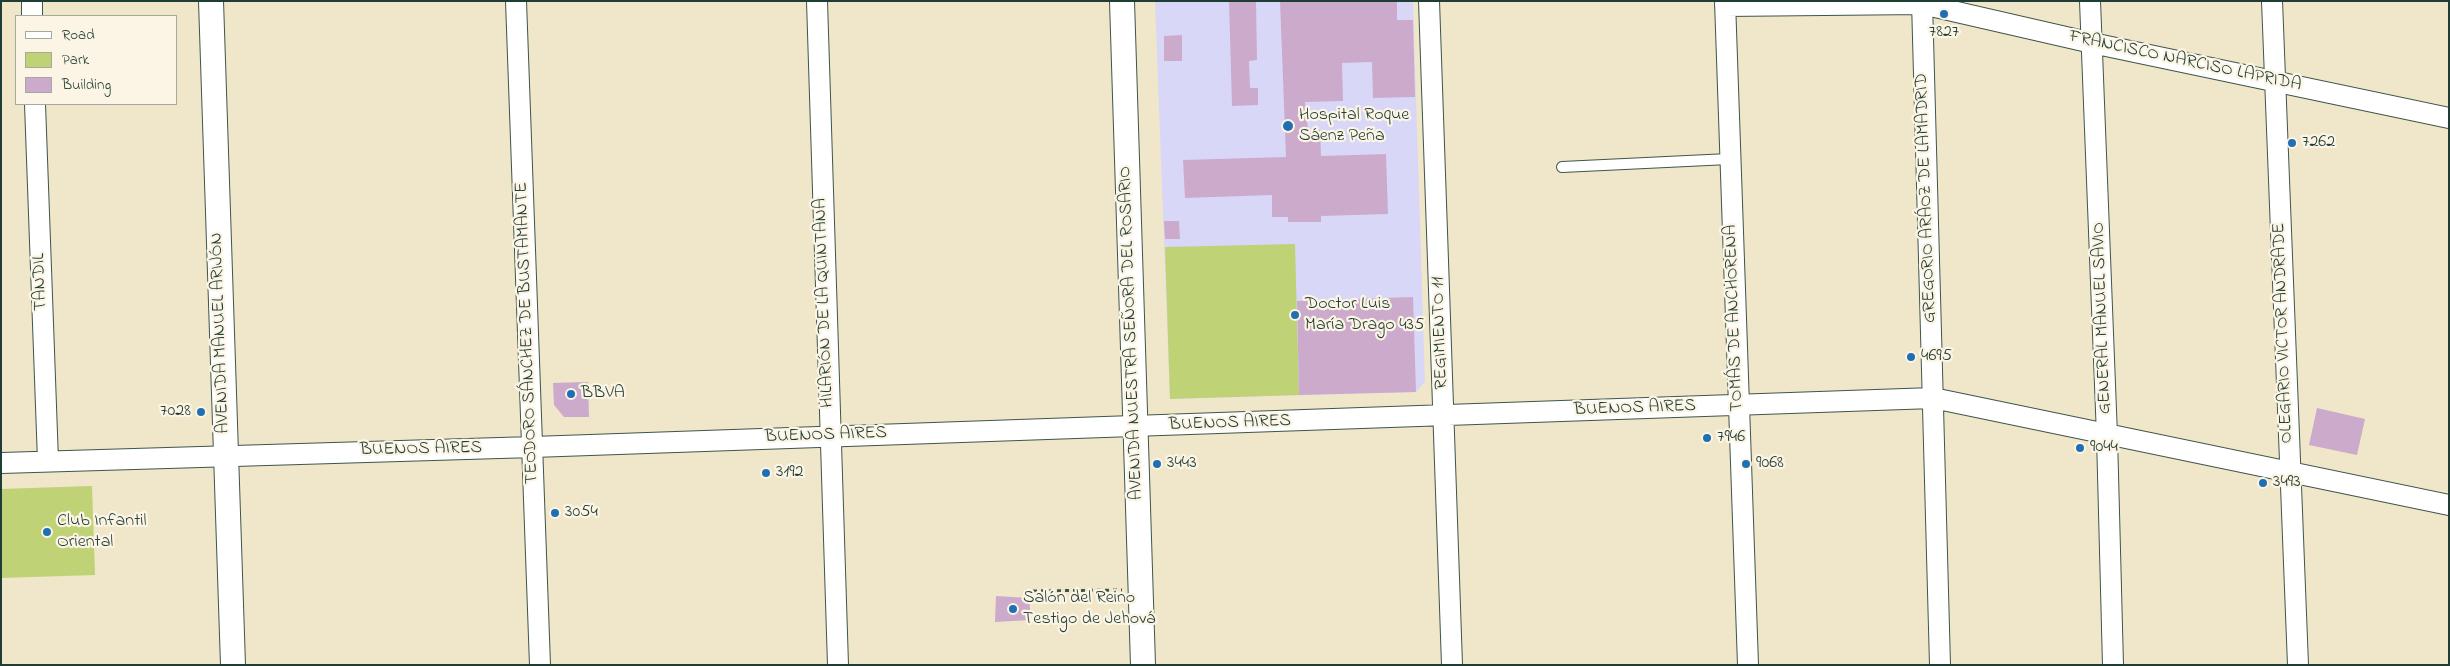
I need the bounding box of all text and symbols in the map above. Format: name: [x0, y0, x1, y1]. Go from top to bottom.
marker: 7827: [1938, 8, 1950, 20]
legend: [15, 15, 178, 105]
place label: 7827: [1929, 22, 1959, 44]
text: Road: [62, 24, 95, 46]
street label: FRANCISCO NARCISO LAPRIDA: [2067, 27, 2303, 97]
text: Park: [62, 49, 89, 71]
street label: GREGORIO ARÁOZ DE LAMADRID: [1912, 73, 1942, 323]
text: Building: [62, 74, 111, 96]
place label: Hospital Roque Sáenz Peña: [1299, 105, 1409, 148]
marker: Hospital Roque Sáenz Peña: [1281, 119, 1295, 133]
place label: 7262: [2302, 132, 2335, 154]
marker: 7262: [2286, 137, 2298, 149]
street label: AVENIDA NUESTRA SEÑORA DEL ROSARIO: [1115, 166, 1149, 500]
street label: TEODORO SÁNCHEZ DE BUSTAMANTE: [512, 182, 544, 484]
street label: HILARIÓN DE LA QUINTANA: [811, 198, 839, 408]
street label: GENERAL MANUEL SAVIO: [2089, 222, 2117, 414]
street label: OLEGARIO VICTOR ANDRADE: [2269, 222, 2299, 444]
street label: TOMÁS DE ANCHORENA: [1721, 224, 1749, 412]
street label: AVENIDA MANUEL ARIJÓN: [207, 232, 235, 434]
street label: TANDIL: [29, 253, 53, 311]
street label: REGIMIENTO 11: [1428, 276, 1454, 390]
place label: Doctor Luis María Drago 435: [1305, 294, 1424, 336]
marker: Doctor Luis María Drago 435: [1289, 309, 1301, 321]
place label: 4695: [1921, 346, 1952, 368]
marker: 4695: [1905, 351, 1917, 363]
place label: BBVA: [581, 383, 625, 405]
marker: BBVA: [565, 388, 577, 400]
street label: BUENOS AIRES: [1574, 396, 1696, 422]
place label: 7028: [160, 401, 191, 423]
marker: 7028: [195, 406, 207, 418]
street label: BUENOS AIRES: [1169, 411, 1291, 437]
street label: BUENOS AIRES: [765, 423, 887, 449]
place label: 7946: [1717, 427, 1745, 449]
marker: 7946: [1701, 432, 1713, 444]
place label: 9044: [2090, 437, 2118, 459]
street label: BUENOS AIRES: [360, 438, 482, 462]
marker: 9044: [2074, 442, 2086, 454]
place label: 3443: [1167, 453, 1197, 475]
place label: 9068: [1756, 453, 1784, 475]
marker: 3443: [1151, 458, 1163, 470]
marker: 9068: [1740, 458, 1752, 470]
place label: 3192: [776, 462, 804, 484]
marker: 3192: [760, 467, 772, 479]
place label: 3493: [2273, 472, 2301, 494]
marker: 3493: [2257, 477, 2269, 489]
place label: 3054: [565, 502, 598, 524]
marker: 3054: [549, 507, 561, 519]
place label: Club Infantil Oriental: [57, 511, 147, 554]
marker: Club Infantil Oriental: [41, 526, 53, 538]
place label: Salón del Reino Testigo de Jehová: [1023, 588, 1155, 630]
marker: Salón del Reino Testigo de Jehová: [1007, 603, 1019, 615]

